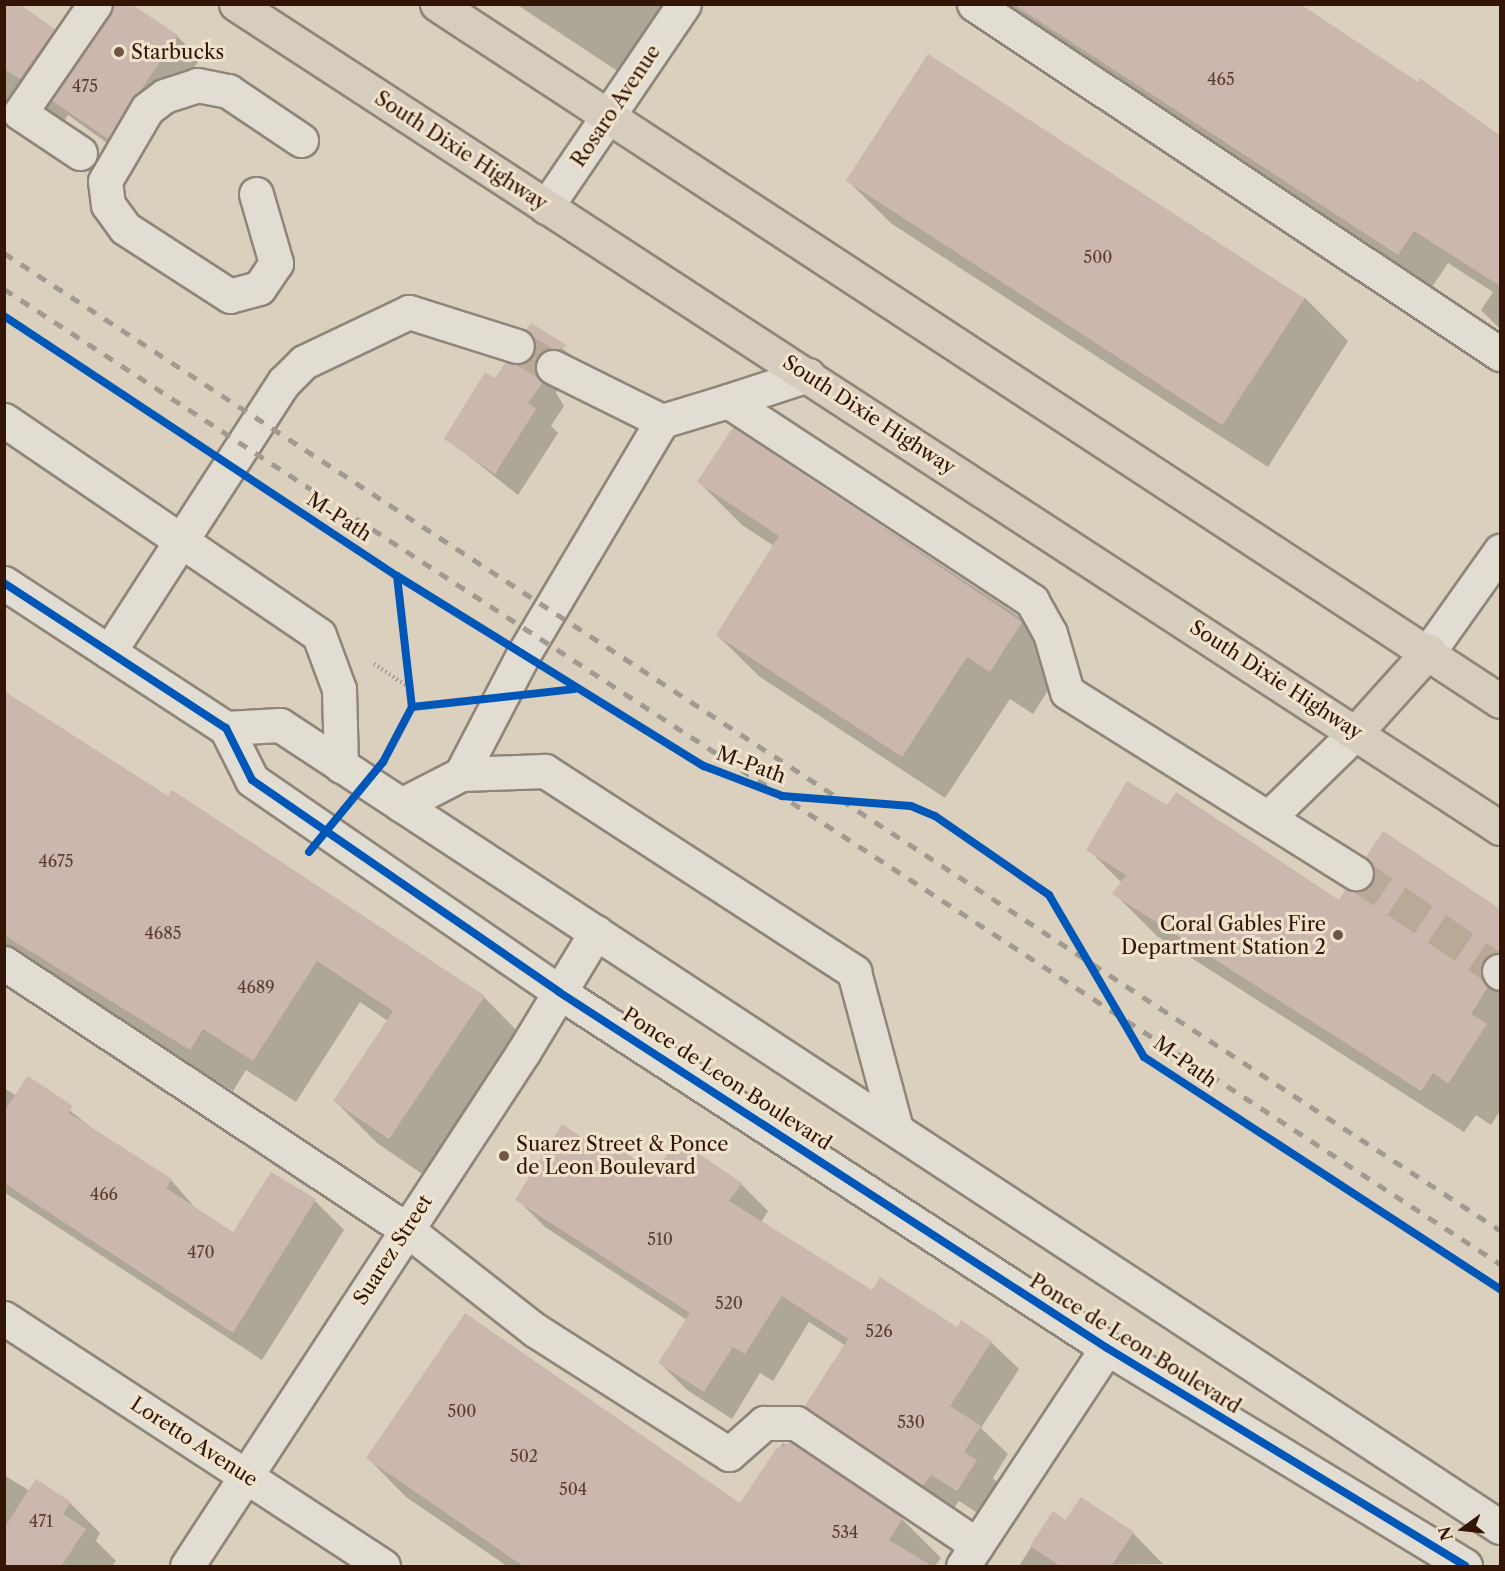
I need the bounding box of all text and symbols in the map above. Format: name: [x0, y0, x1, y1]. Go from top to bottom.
place label: Starbucks: [131, 40, 224, 64]
street label: Rosaro Avenue: [566, 40, 666, 172]
marker: Starbucks: [112, 45, 126, 59]
house number: 465: [1207, 69, 1235, 89]
house number: 475: [72, 76, 98, 96]
street label: South Dixie Highway: [370, 86, 552, 216]
house number: 500: [1084, 247, 1112, 267]
street label: South Dixie Highway: [778, 350, 960, 480]
street label: M-Path: [302, 487, 376, 547]
street label: South Dixie Highway: [1185, 615, 1367, 745]
street label: M-Path: [713, 741, 789, 789]
house number: 4675: [39, 851, 73, 871]
place label: Coral Gables Fire Department Station 2: [1121, 912, 1326, 959]
house number: 4685: [145, 923, 181, 943]
marker: Coral Gables Fire Department Station 2: [1331, 928, 1345, 942]
house number: 4689: [237, 977, 275, 997]
street label: Ponce de Leon Boulevard: [618, 1002, 836, 1156]
street label: M-Path: [1149, 1031, 1221, 1093]
place label: Suarez Street & Ponce de Leon Boulevard: [516, 1132, 728, 1179]
marker: Suarez Street & Ponce de Leon Boulevard: [497, 1149, 511, 1163]
house number: 466: [90, 1184, 118, 1204]
street label: Suarez Street: [348, 1190, 438, 1310]
house number: 510: [647, 1229, 673, 1249]
house number: 470: [187, 1242, 215, 1262]
street label: Ponce de Leon Boulevard: [1025, 1269, 1245, 1419]
house number: 520: [715, 1293, 743, 1313]
house number: 526: [865, 1321, 893, 1341]
street label: Loretto Avenue: [126, 1392, 262, 1492]
house number: 500: [448, 1401, 476, 1421]
house number: 530: [897, 1412, 925, 1432]
house number: 502: [510, 1446, 538, 1466]
house number: 504: [559, 1479, 587, 1499]
north arrow: [1433, 1499, 1493, 1559]
house number: 471: [29, 1511, 53, 1531]
house number: 534: [832, 1522, 858, 1542]
text: N: [1434, 1524, 1457, 1543]

